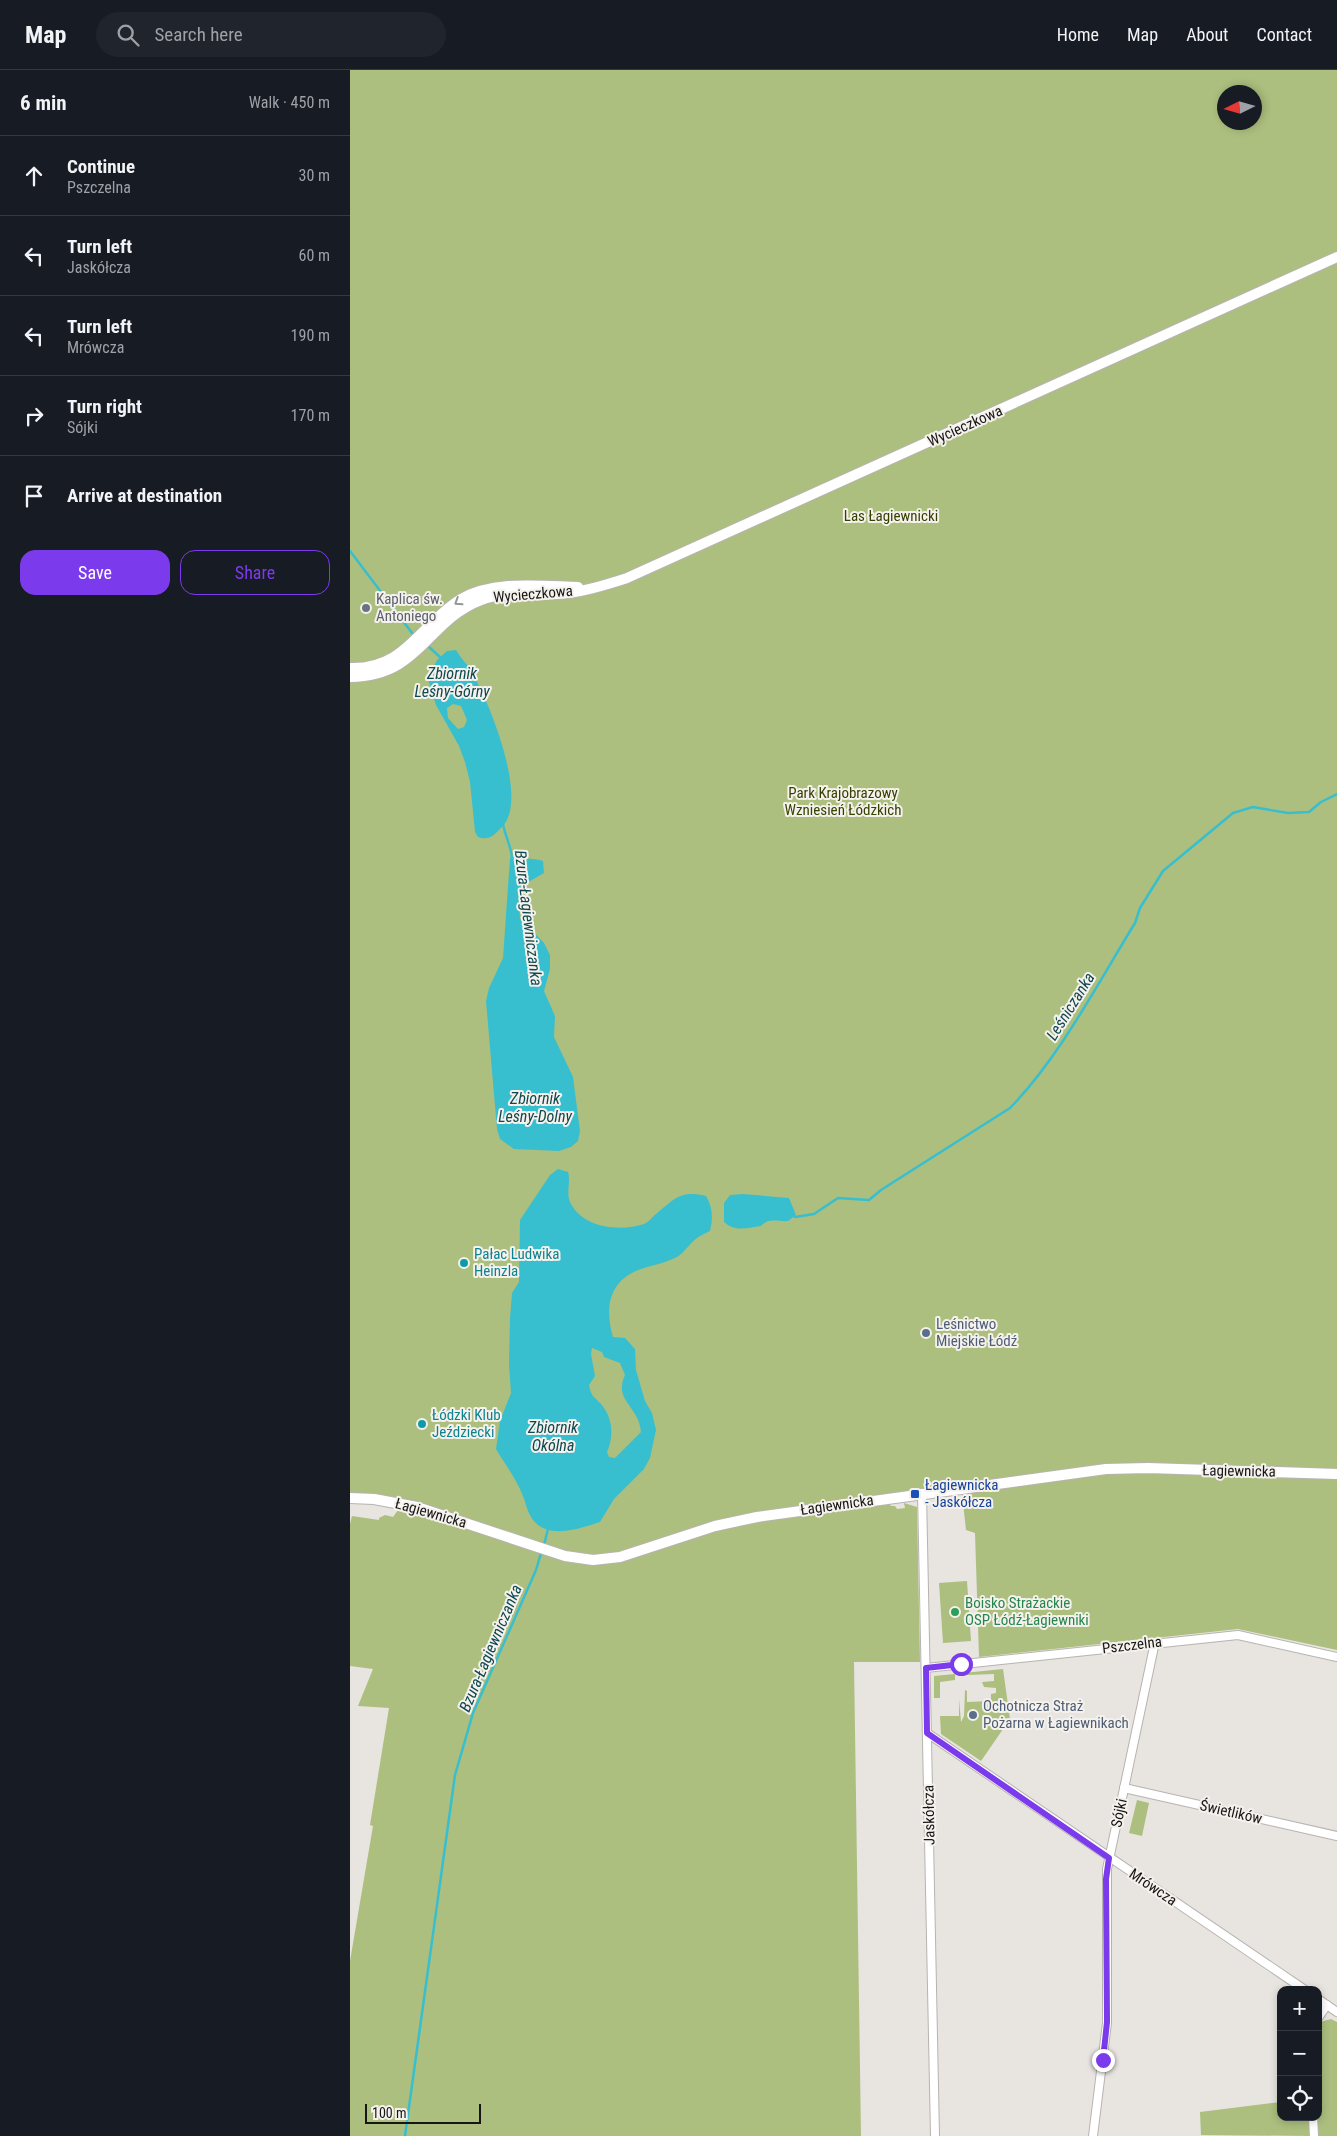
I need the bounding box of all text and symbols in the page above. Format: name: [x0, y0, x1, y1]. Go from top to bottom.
search box: [96, 12, 446, 57]
text: Map: [25, 21, 66, 49]
icon: search: [114, 21, 142, 49]
text: Search here: [154, 23, 243, 46]
text: Home: [1057, 24, 1099, 45]
text: Map: [1127, 24, 1158, 45]
text: About: [1186, 24, 1228, 45]
text: Contact: [1256, 24, 1312, 45]
north arrow: [1217, 85, 1262, 130]
text: 6 min: [20, 91, 67, 115]
text: Walk · 450 m: [249, 93, 330, 112]
text: Continue: [67, 155, 135, 178]
icon: ahead: [20, 162, 48, 190]
text: 30 m: [298, 166, 330, 185]
text: Pszczelna: [67, 178, 131, 197]
text: Turn left: [67, 235, 132, 258]
icon: left: [20, 242, 48, 270]
text: 60 m: [298, 246, 330, 265]
text: Jaskółcza: [67, 258, 131, 277]
text: Turn left: [67, 315, 132, 338]
icon: left: [20, 322, 48, 350]
text: 190 m: [291, 326, 330, 345]
text: Mrówcza: [67, 338, 124, 357]
text: Turn right: [67, 395, 142, 418]
icon: right: [20, 402, 48, 430]
street label: Wycieczkowa: [925, 402, 1005, 450]
text: 170 m: [291, 406, 330, 425]
text: Sójki: [67, 418, 98, 437]
icon: arrive: [20, 482, 48, 510]
text: Arrive at destination: [67, 484, 222, 507]
park label: Las Łagiewnicki: [844, 507, 938, 525]
button: Save: [20, 550, 170, 595]
button: Share: [180, 550, 330, 595]
street label: Wycieczkowa: [493, 582, 573, 606]
place label: Kaplica św. Antoniego: [376, 590, 443, 625]
one-way arrow: [454, 596, 464, 605]
marker: Kaplica św. Antoniego: [360, 602, 372, 614]
water label: Zbiornik Leśny-Górny: [414, 664, 490, 701]
park label: Park Krajobrazowy Wzniesień Łódzkich: [785, 784, 901, 819]
water label: Bzura-Łagiewniczanka: [511, 849, 546, 987]
water label: Leśniczanka: [1042, 969, 1099, 1044]
water label: Zbiornik Leśny-Dolny: [498, 1089, 572, 1126]
place label: Pałac Ludwika Heinzla: [474, 1245, 559, 1280]
marker: Pałac Ludwika Heinzla: [458, 1257, 470, 1269]
place label: Leśnictwo Miejskie Łódź: [936, 1315, 1017, 1350]
marker: Leśnictwo Miejskie Łódź: [920, 1327, 932, 1339]
place label: Łódzki Klub Jeździecki: [432, 1406, 501, 1441]
marker: Łódzki Klub Jeździecki: [416, 1418, 428, 1430]
water label: Zbiornik Okólna: [527, 1418, 579, 1455]
street label: Łagiewnicka: [1202, 1461, 1276, 1481]
place label: Łagiewnicka - Jaskółcza: [925, 1476, 999, 1511]
marker: Łagiewnicka - Jaskółcza: [909, 1488, 921, 1500]
street label: Łagiewnicka: [799, 1491, 875, 1519]
street label: Łagiewnicka: [393, 1494, 469, 1532]
water label: Bzura-Łagiewniczanka: [455, 1582, 526, 1715]
place label: Boisko Strażackie OSP Łódź-Łagiewniki: [965, 1594, 1089, 1629]
marker: Boisko Strażackie OSP Łódź-Łagiewniki: [949, 1606, 961, 1618]
street label: Pszczelna: [1101, 1632, 1163, 1658]
route start: [950, 1653, 973, 1676]
place label: Ochotnicza Straż Pożarna w Łagiewnikach: [983, 1697, 1129, 1732]
marker: Ochotnicza Straż Pożarna w Łagiewnikach: [967, 1709, 979, 1721]
street label: Jaskółcza: [919, 1785, 939, 1845]
street label: Świetlików: [1198, 1796, 1264, 1828]
street label: Sójki: [1107, 1797, 1131, 1829]
street label: Mrówcza: [1126, 1865, 1180, 1909]
map controls: [1277, 1986, 1322, 2121]
button: +: [1277, 1986, 1322, 2031]
button: −: [1277, 2031, 1322, 2076]
route end: [1092, 2049, 1115, 2072]
button: locate: [1277, 2076, 1322, 2121]
scale bar: [365, 2101, 481, 2124]
text: 100 m: [372, 2105, 407, 2121]

